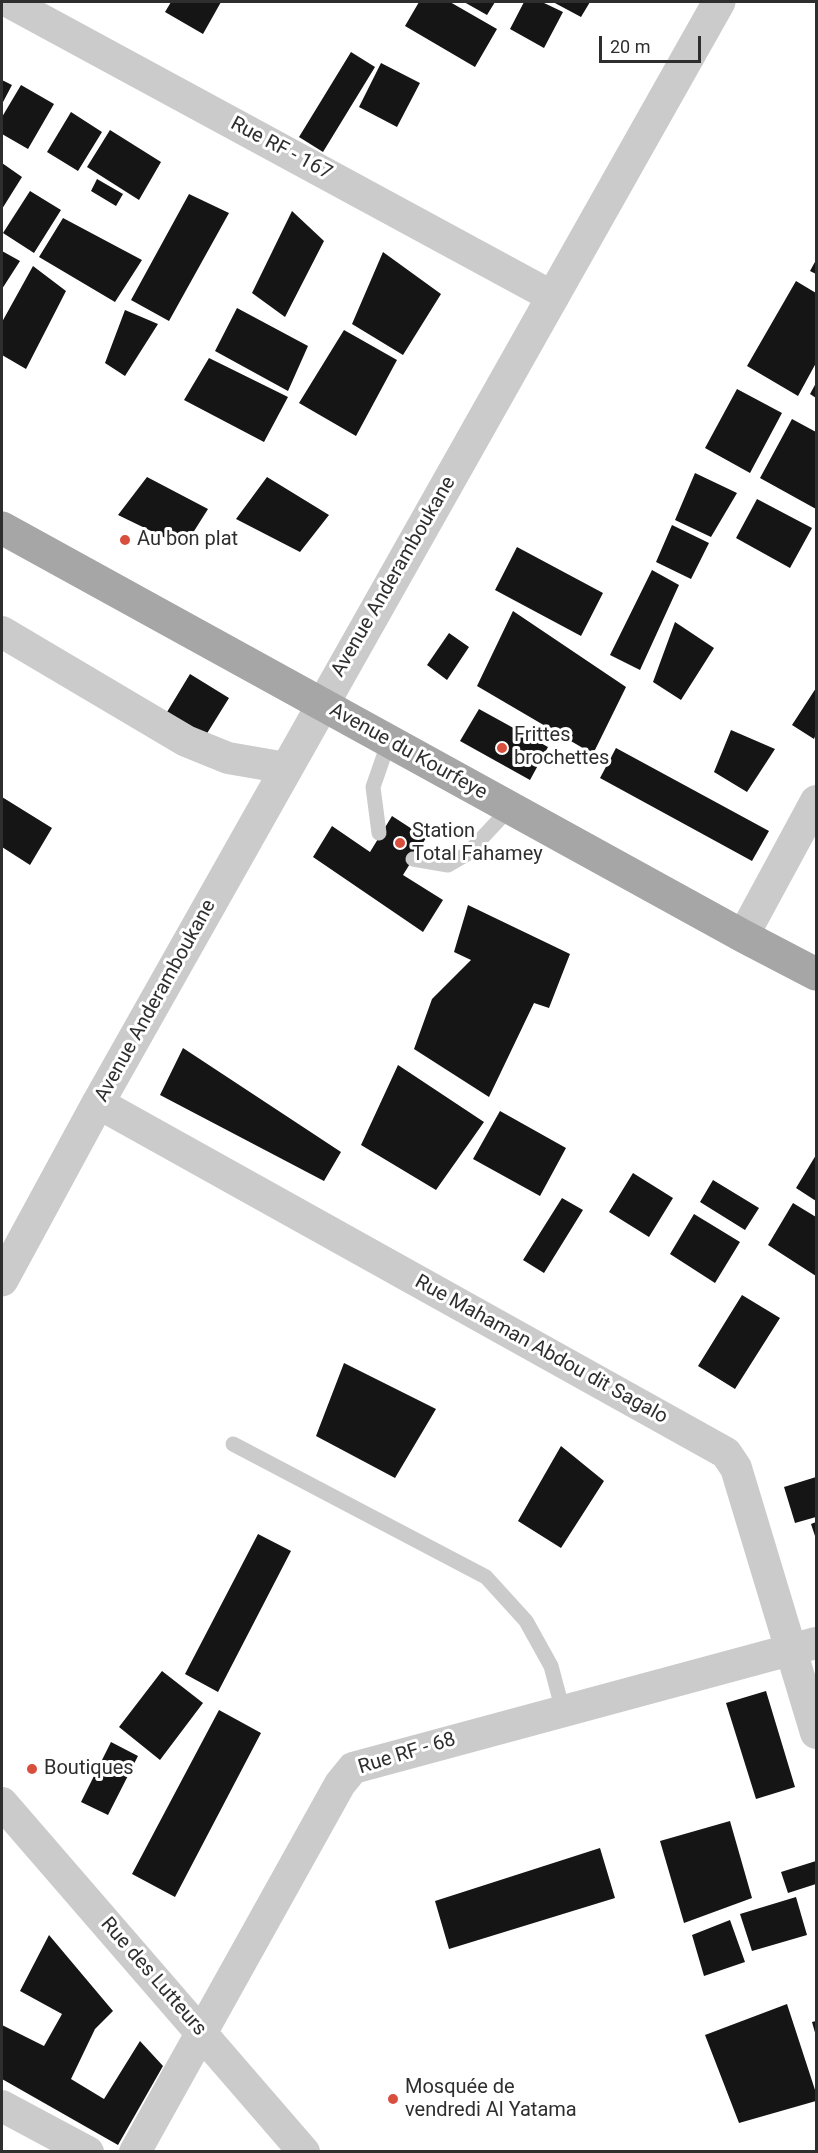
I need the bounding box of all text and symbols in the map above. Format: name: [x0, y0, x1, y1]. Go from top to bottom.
scale bar: [602, 24, 704, 62]
text: 20 m: [610, 36, 650, 57]
street label: Rue RF - 167: [226, 112, 336, 186]
street label: Avenue Anderamboukane: [327, 473, 461, 681]
place label: Au bon plat: [137, 528, 238, 552]
marker: Au bon plat: [118, 533, 132, 547]
street label: Avenue du Kourfeye: [325, 699, 491, 805]
place label: Frittes brochettes: [514, 724, 609, 771]
marker: Frittes brochettes: [495, 741, 509, 755]
place label: Station Total Fahamey: [412, 820, 543, 867]
marker: Station Total Fahamey: [393, 836, 407, 850]
street label: Avenue Anderamboukane: [90, 896, 222, 1106]
street label: Rue Mahaman Abdou dit Sagalo: [410, 1270, 672, 1430]
street label: Rue RF - 68: [356, 1728, 458, 1780]
place label: Boutiques: [44, 1757, 134, 1781]
marker: Boutiques: [25, 1762, 39, 1776]
street label: Rue des Lutteurs: [95, 1913, 211, 2041]
place label: Mosquée de vendredi Al Yatama: [405, 2076, 577, 2123]
marker: Mosquée de vendredi Al Yatama: [386, 2092, 400, 2106]

